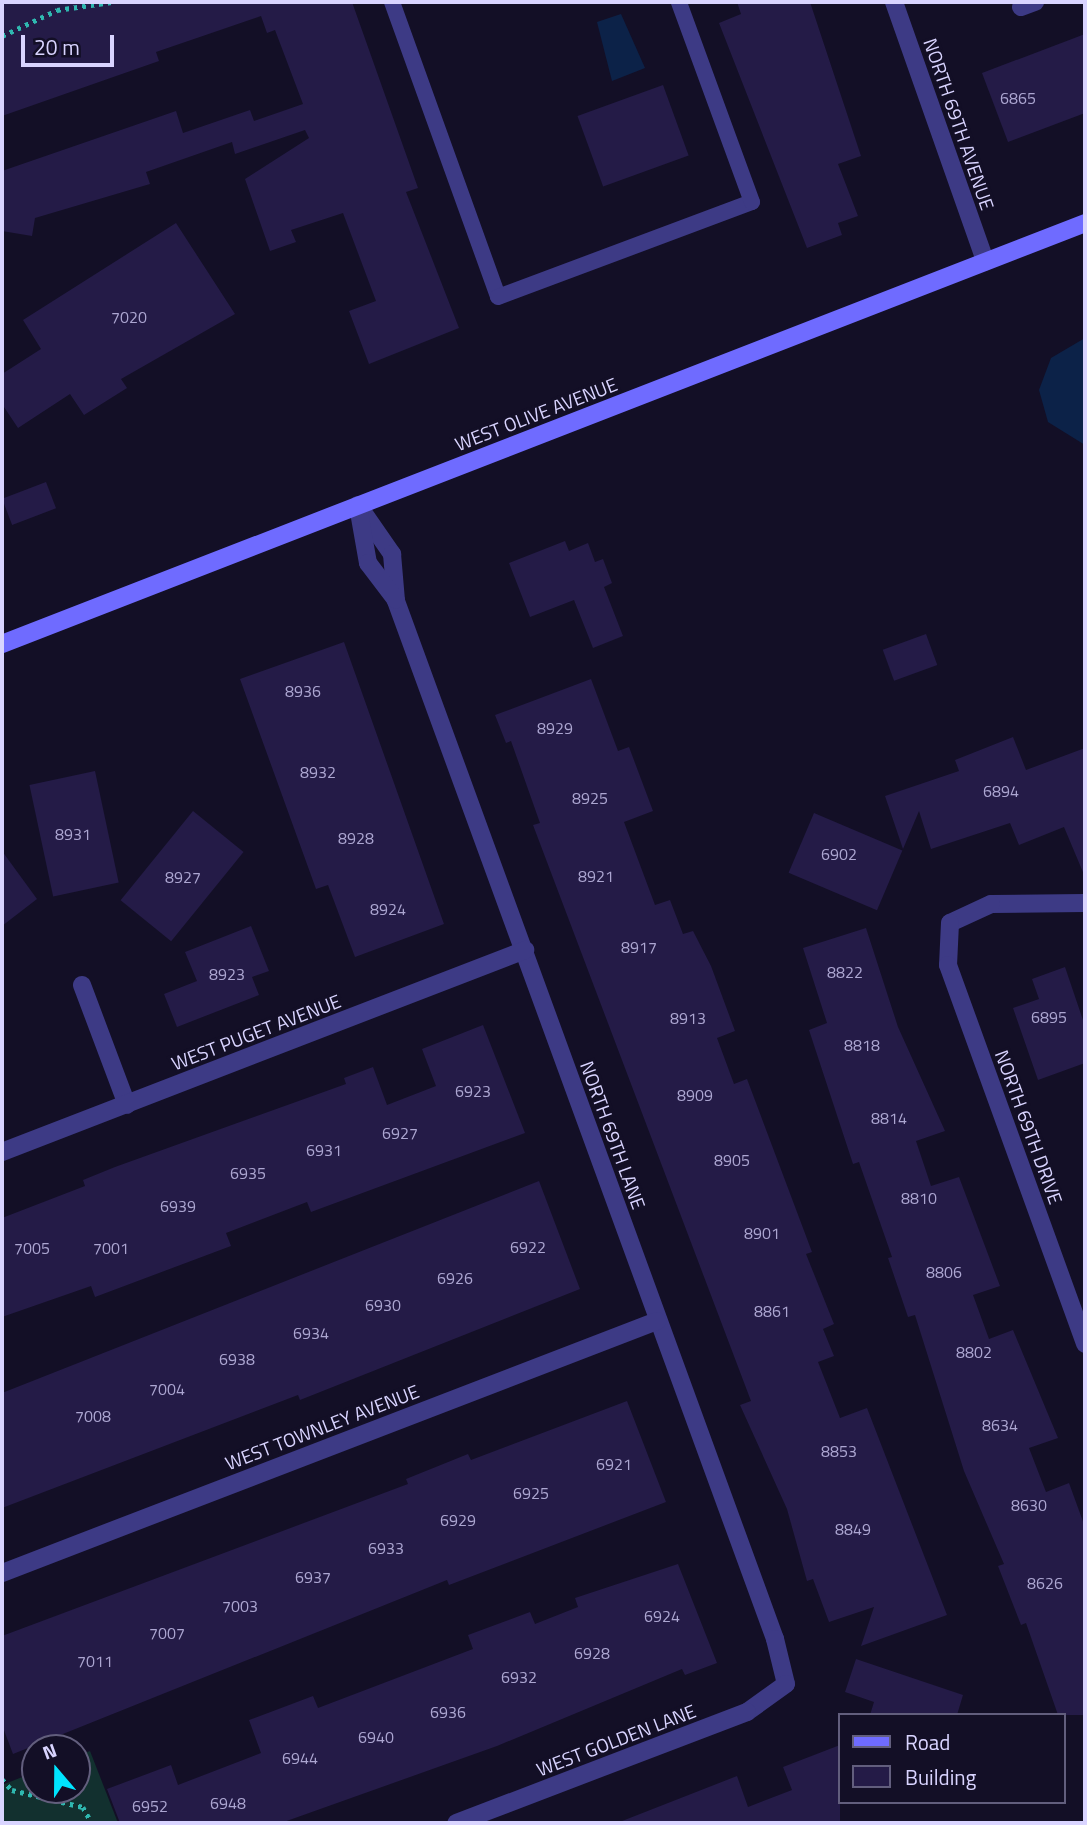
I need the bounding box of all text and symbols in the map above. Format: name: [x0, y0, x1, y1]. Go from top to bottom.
scale bar: [24, 21, 117, 65]
text: 20 m: [34, 31, 80, 63]
street label: NORTH 69TH AVENUE: [919, 35, 999, 213]
house number: 6865: [1000, 88, 1036, 108]
house number: 7020: [111, 307, 147, 327]
street label: WEST OLIVE AVENUE: [452, 373, 620, 455]
house number: 8936: [285, 681, 321, 701]
house number: 8929: [537, 718, 573, 738]
house number: 8932: [300, 762, 336, 782]
house number: 6894: [983, 781, 1019, 801]
house number: 8925: [572, 788, 608, 808]
house number: 8931: [55, 824, 91, 844]
house number: 8928: [338, 828, 374, 848]
house number: 6902: [821, 844, 857, 864]
house number: 8921: [578, 866, 614, 886]
house number: 8927: [165, 867, 201, 887]
house number: 8924: [370, 899, 406, 919]
house number: 8917: [621, 937, 657, 957]
house number: 8822: [827, 962, 863, 982]
house number: 8923: [209, 964, 245, 984]
street label: WEST PUGET AVENUE: [168, 989, 344, 1075]
house number: 6895: [1031, 1007, 1067, 1027]
house number: 8913: [670, 1008, 706, 1028]
house number: 8818: [844, 1035, 880, 1055]
street label: NORTH 69TH DRIVE: [991, 1047, 1067, 1207]
street label: NORTH 69TH LANE: [576, 1058, 650, 1212]
house number: 6923: [455, 1081, 491, 1101]
house number: 8909: [677, 1085, 713, 1105]
house number: 8814: [871, 1108, 907, 1128]
house number: 6927: [382, 1123, 418, 1143]
house number: 6931: [306, 1140, 342, 1160]
house number: 8905: [714, 1150, 750, 1170]
house number: 6935: [230, 1163, 266, 1183]
house number: 8810: [901, 1188, 937, 1208]
house number: 6939: [160, 1196, 196, 1216]
house number: 8901: [744, 1223, 780, 1243]
house number: 6922: [510, 1237, 546, 1257]
house number: 7005: [14, 1238, 50, 1258]
house number: 7001: [93, 1238, 129, 1258]
house number: 8806: [926, 1262, 962, 1282]
house number: 6926: [437, 1268, 473, 1288]
house number: 6930: [365, 1295, 401, 1315]
house number: 8861: [754, 1301, 790, 1321]
house number: 6934: [293, 1323, 329, 1343]
house number: 8802: [956, 1342, 992, 1362]
house number: 6938: [219, 1349, 255, 1369]
house number: 7004: [149, 1379, 185, 1399]
street label: WEST TOWNLEY AVENUE: [222, 1380, 422, 1474]
house number: 7008: [75, 1406, 111, 1426]
house number: 8634: [982, 1415, 1018, 1435]
house number: 8853: [821, 1441, 857, 1461]
house number: 6921: [596, 1454, 632, 1474]
house number: 6925: [513, 1483, 549, 1503]
house number: 8630: [1011, 1495, 1047, 1515]
house number: 6929: [440, 1510, 476, 1530]
house number: 8849: [835, 1519, 871, 1539]
house number: 6933: [368, 1538, 404, 1558]
house number: 6937: [295, 1567, 331, 1587]
house number: 8626: [1027, 1573, 1063, 1593]
house number: 7003: [222, 1596, 258, 1616]
house number: 6924: [644, 1606, 680, 1626]
house number: 7007: [149, 1623, 185, 1643]
house number: 6928: [574, 1643, 610, 1663]
house number: 7011: [77, 1651, 113, 1671]
house number: 6932: [501, 1667, 537, 1687]
street label: WEST GOLDEN LANE: [533, 1699, 699, 1781]
house number: 6936: [430, 1702, 466, 1722]
legend: [838, 1713, 1066, 1804]
text: Road: [905, 1726, 950, 1758]
house number: 6940: [358, 1727, 394, 1747]
north arrow: [21, 1734, 91, 1804]
text: N: [38, 1735, 60, 1767]
house number: 6944: [282, 1748, 318, 1768]
text: Building: [905, 1761, 976, 1793]
house number: 6948: [210, 1793, 246, 1813]
house number: 6952: [132, 1796, 168, 1816]

